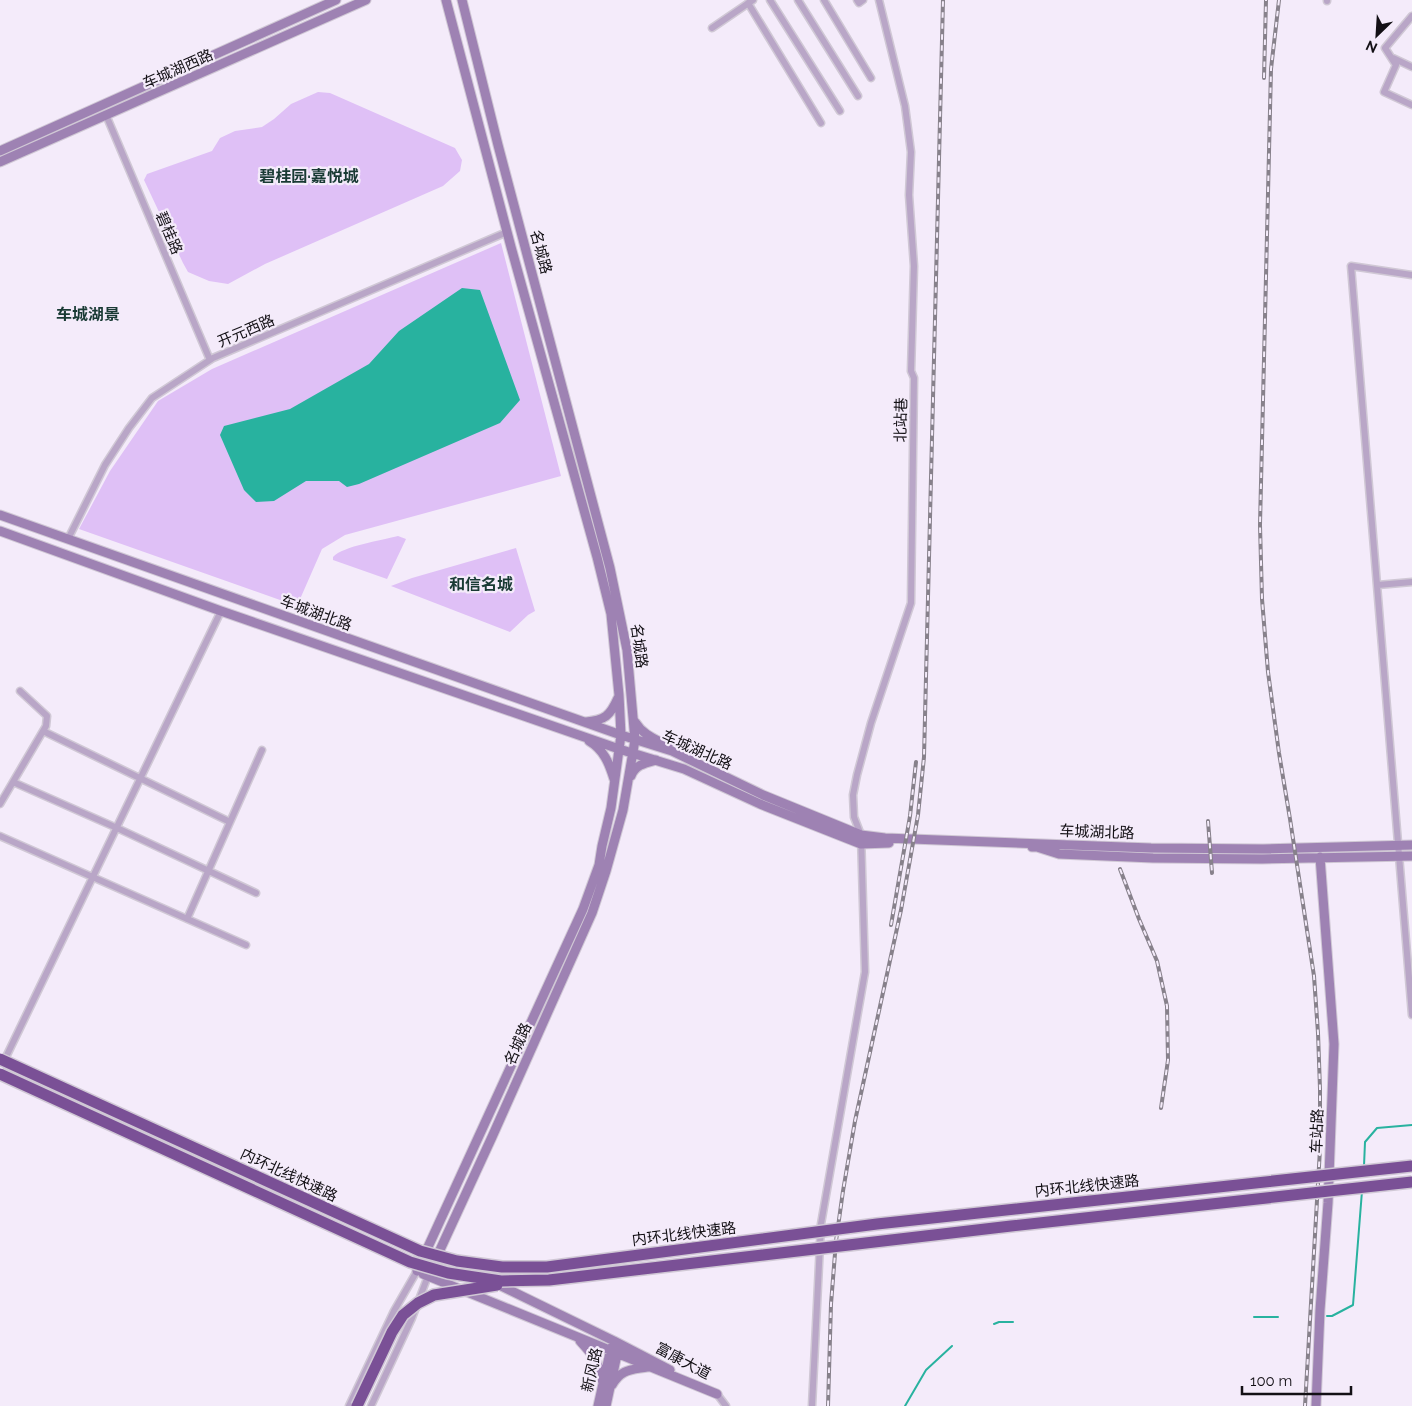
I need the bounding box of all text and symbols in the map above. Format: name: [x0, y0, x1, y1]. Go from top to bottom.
north arrow: [1352, 10, 1402, 60]
text: N: [1363, 37, 1380, 56]
street label: 车城湖西路: [140, 46, 216, 92]
district label: 碧桂园·嘉悦城: [259, 167, 359, 186]
street label: 碧桂路: [152, 209, 186, 257]
street label: 名城路: [526, 228, 556, 276]
district label: 车城湖景: [56, 305, 120, 324]
street label: 开元西路: [215, 311, 277, 351]
street label: 北站巷: [892, 397, 910, 443]
district label: 和信名城: [449, 575, 513, 594]
street label: 车城湖北路: [278, 592, 354, 634]
street label: 名城路: [627, 622, 651, 670]
street label: 车城湖北路: [659, 727, 735, 773]
street label: 车城湖北路: [1059, 822, 1135, 842]
street label: 名城路: [501, 1020, 535, 1068]
street label: 车站路: [1307, 1108, 1327, 1154]
street label: 内环北线快速路: [238, 1145, 340, 1205]
street label: 内环北线快速路: [1034, 1172, 1140, 1200]
street label: 内环北线快速路: [631, 1219, 737, 1249]
street label: 富康大道: [652, 1339, 714, 1383]
street label: 新风路: [578, 1346, 606, 1394]
scale bar: [1242, 1364, 1351, 1396]
text: 100 m: [1250, 1372, 1292, 1390]

